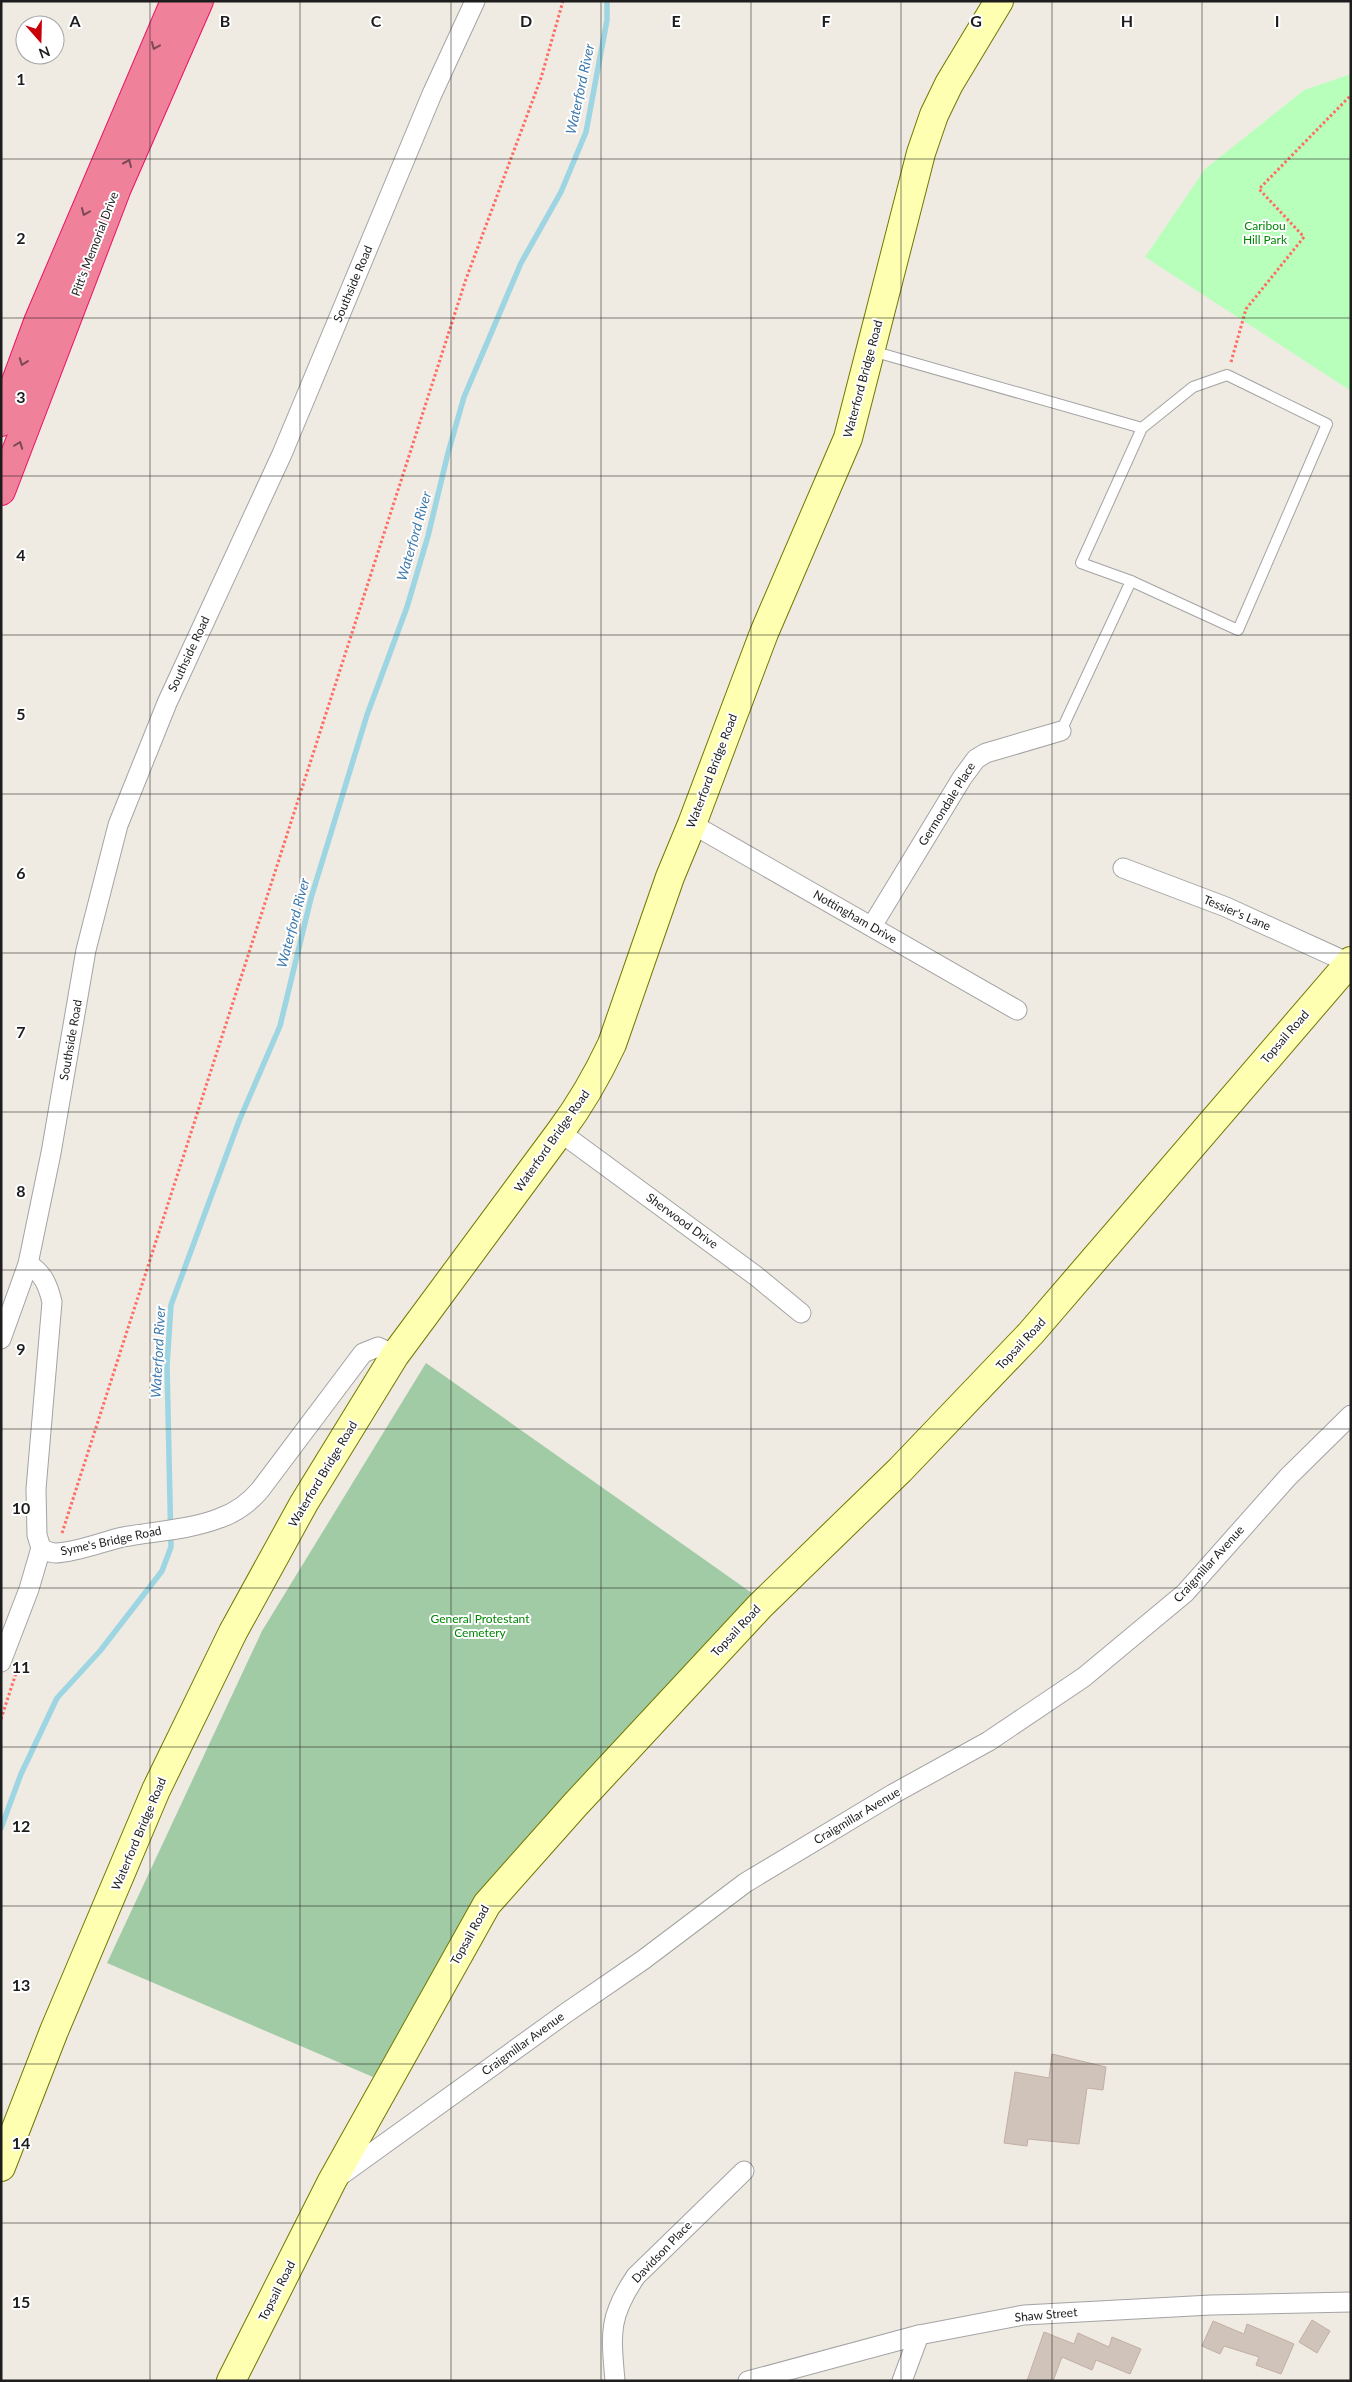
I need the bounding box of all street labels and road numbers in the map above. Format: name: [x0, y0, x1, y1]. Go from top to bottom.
street label: Pitt's Memorial Drive: [68, 190, 121, 298]
street label: Southside Road: [330, 243, 375, 324]
street label: Waterford Bridge Road: [840, 318, 885, 439]
street label: Southside Road: [164, 614, 213, 694]
street label: Waterford Bridge Road: [683, 712, 740, 830]
street label: Germondale Place: [915, 759, 978, 848]
street label: Nottingham Drive: [811, 887, 900, 947]
street label: Tessier's Lane: [1201, 892, 1273, 933]
street label: Southside Road: [56, 998, 85, 1081]
street label: Topsail Road: [1257, 1007, 1312, 1066]
street label: Waterford Bridge Road: [511, 1087, 592, 1195]
street label: Sherwood Drive: [643, 1189, 721, 1252]
street label: Topsail Road: [993, 1315, 1049, 1373]
street label: Waterford Bridge Road: [285, 1418, 360, 1530]
street label: Syme's Bridge Road: [59, 1522, 163, 1559]
street label: Craigmillar Avenue: [1170, 1522, 1247, 1605]
street label: Topsail Road: [708, 1602, 764, 1660]
street label: Waterford Bridge Road: [108, 1775, 169, 1892]
street label: Craigmillar Avenue: [811, 1784, 903, 1847]
street label: Topsail Road: [447, 1902, 492, 1967]
street label: Craigmillar Avenue: [479, 2009, 567, 2079]
street label: Davidson Place: [628, 2218, 695, 2286]
street label: Topsail Road: [255, 2258, 298, 2323]
street label: Shaw Street: [1014, 2304, 1079, 2325]

